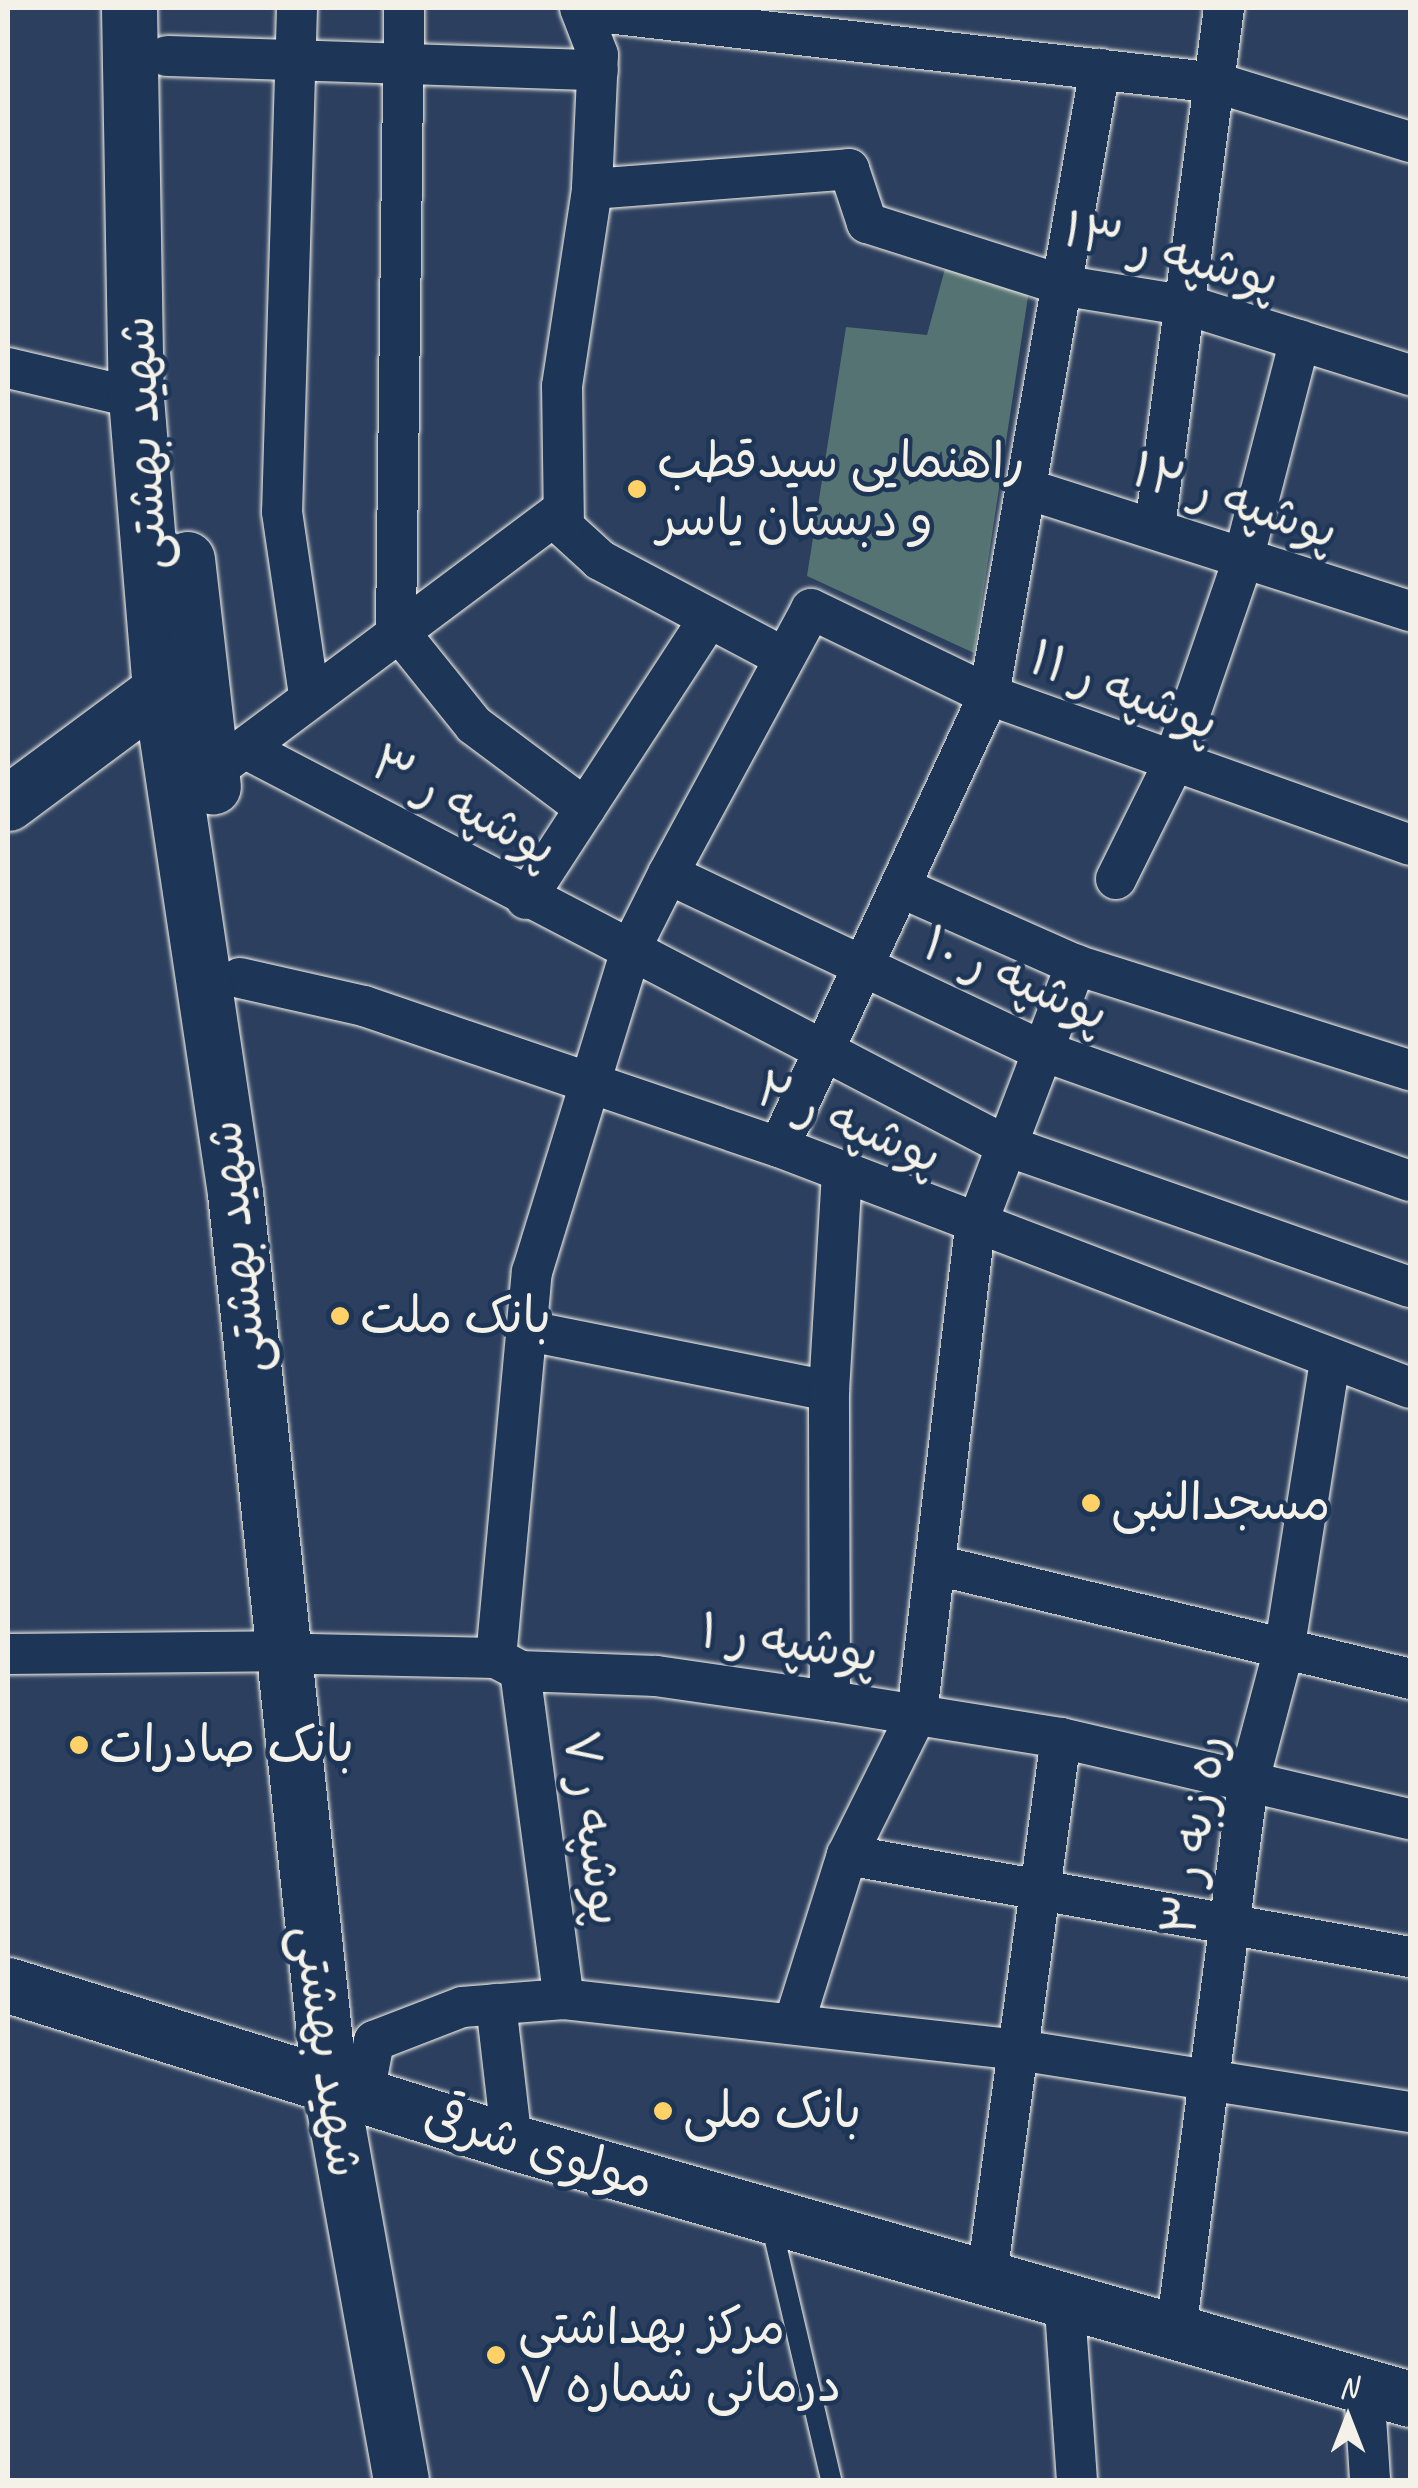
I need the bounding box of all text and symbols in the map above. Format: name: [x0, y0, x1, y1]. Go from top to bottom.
street label: پوشپه ر ۱۳: [1057, 198, 1285, 310]
street label: شهید بهشتی: [106, 314, 180, 572]
place label: راهنمایی سیدقطب و دبستان یاسر: [657, 430, 1025, 548]
street label: پوشپه ر ۱۲: [1125, 439, 1345, 561]
marker: راهنمایی سیدقطب و دبستان یاسر: [626, 478, 648, 500]
street label: پوشپه ر ۱۱: [1021, 627, 1227, 753]
street label: پوشپه ر ۳: [361, 731, 567, 879]
street label: پوشپه ر ۱۰: [914, 912, 1118, 1044]
street label: پوشپه ر ۲: [748, 1058, 950, 1186]
street label: شهید بهشتی: [194, 1117, 280, 1377]
place label: بانک ملت: [360, 1286, 551, 1346]
marker: بانک ملت: [329, 1305, 351, 1327]
place label: مسجدالنبی: [1111, 1473, 1330, 1533]
marker: مسجدالنبی: [1080, 1492, 1102, 1514]
street label: ۱ پوشپه ر: [696, 1600, 882, 1684]
place label: بانک صادرات: [99, 1715, 354, 1775]
street label: پوشپه ر ۷: [551, 1727, 637, 1929]
street label: ره زبه ر ۳: [1148, 1730, 1238, 1940]
marker: بانک صادرات: [68, 1734, 90, 1756]
street label: شهید بهشتی: [281, 1921, 375, 2181]
place label: بانک ملی: [683, 2081, 861, 2141]
street label: مولوی شرقی: [417, 2085, 661, 2211]
marker: بانک ملی: [652, 2100, 674, 2122]
place label: مرکز بهداشتی درمانی شماره ۷: [518, 2296, 841, 2414]
marker: مرکز بهداشتی درمانی شماره ۷: [483, 2342, 509, 2368]
north arrow: [1298, 2368, 1398, 2468]
text: N: [1339, 2370, 1357, 2405]

